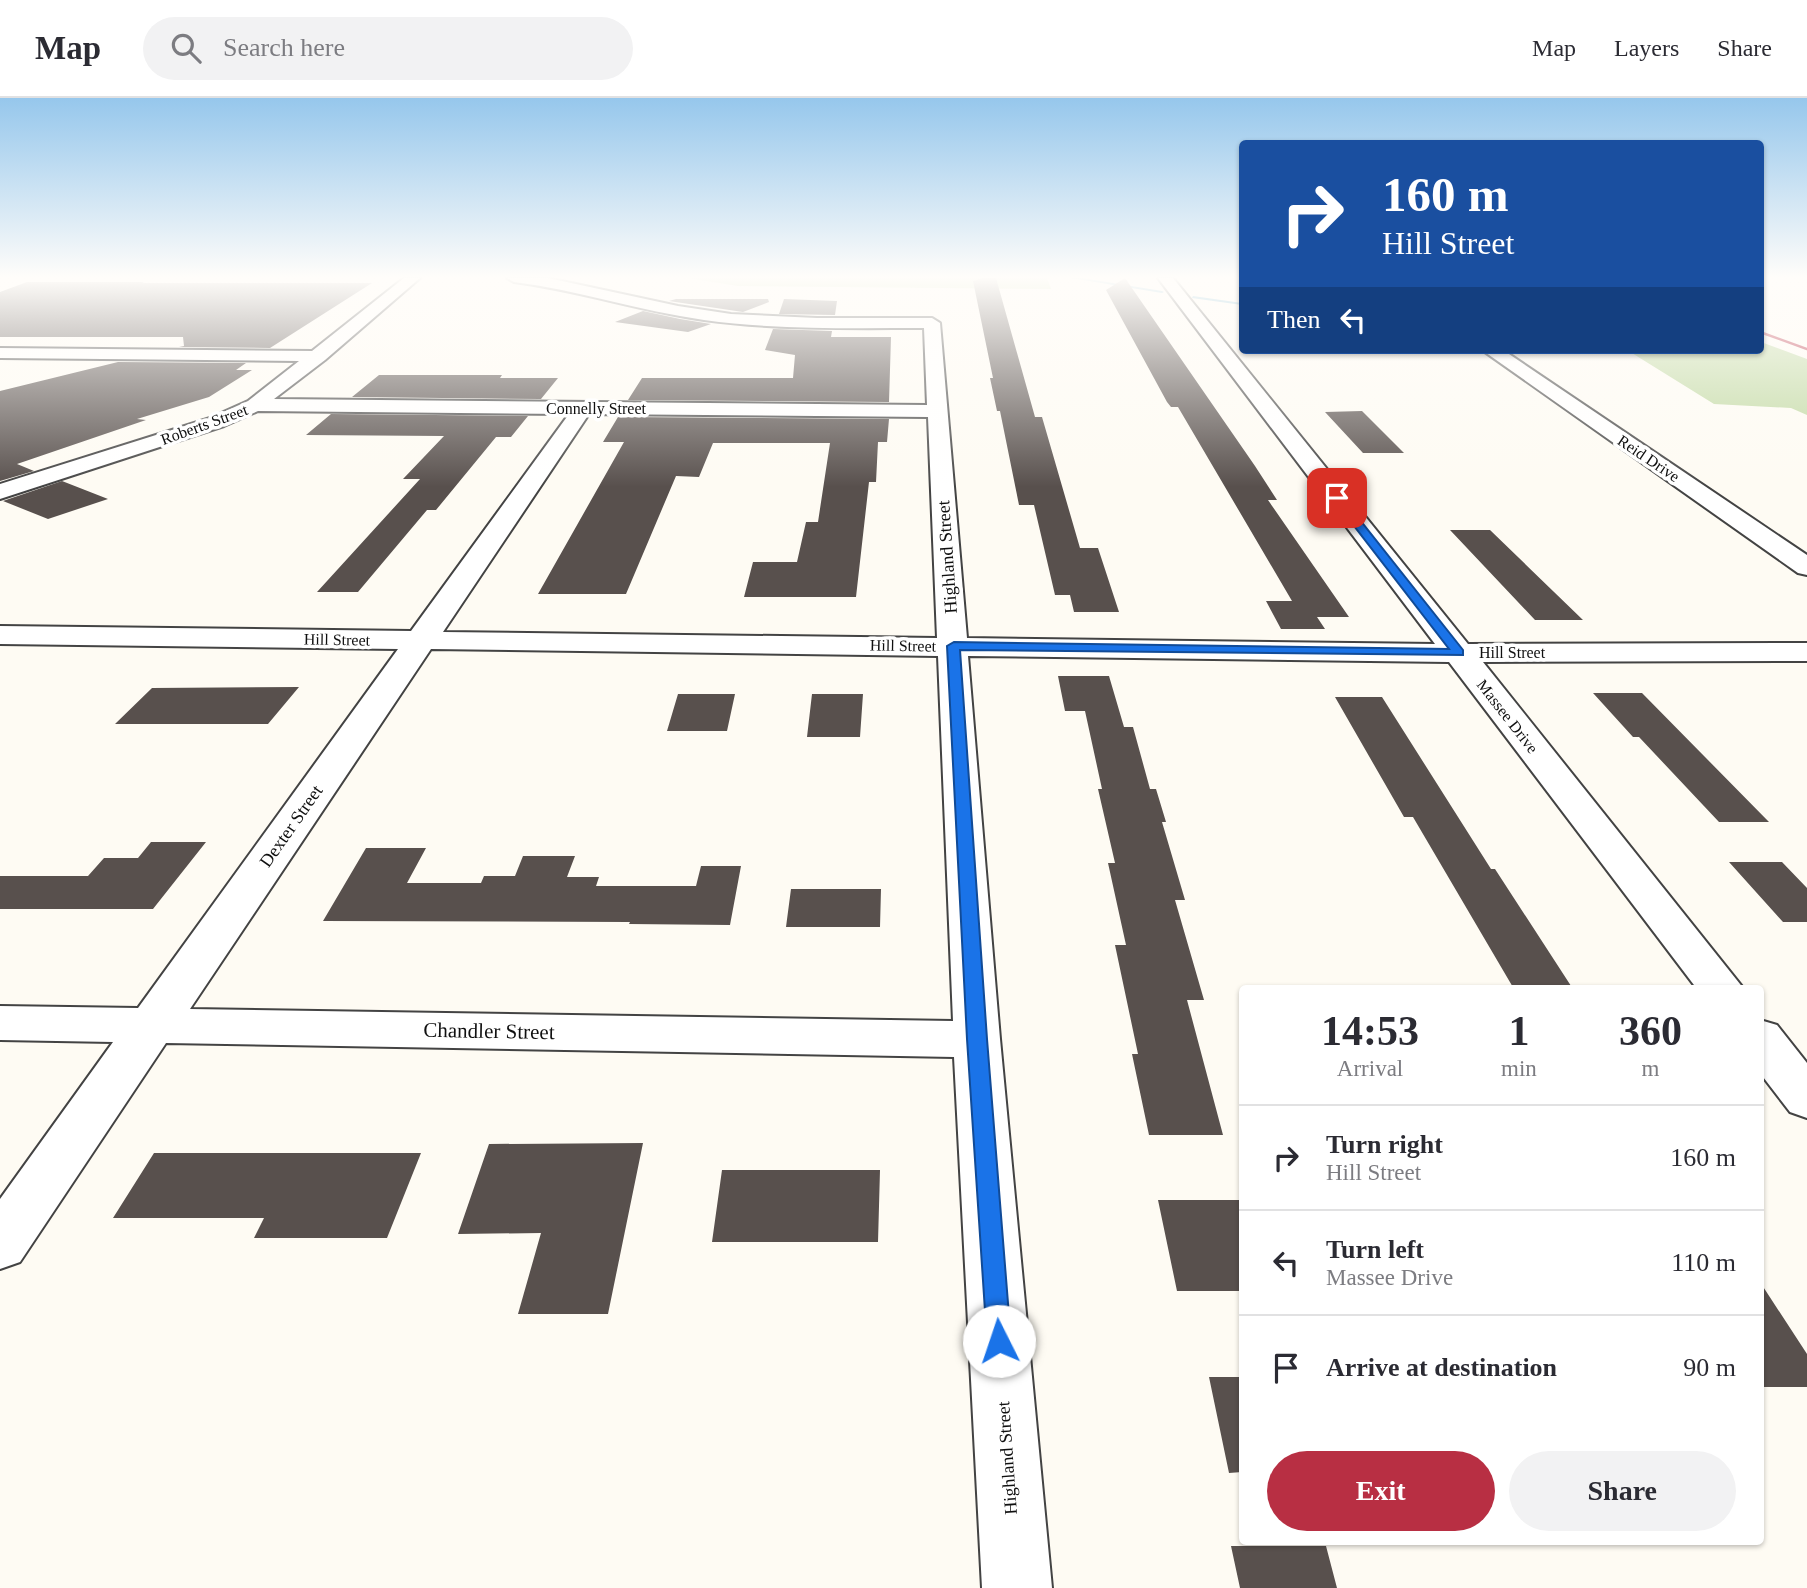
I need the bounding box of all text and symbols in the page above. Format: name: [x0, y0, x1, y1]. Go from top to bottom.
search box: [143, 17, 633, 80]
icon: search: [167, 29, 205, 67]
text: Map: [35, 30, 101, 66]
text: Search here: [223, 33, 345, 62]
text: Map: [1532, 35, 1576, 61]
text: Layers: [1614, 35, 1679, 61]
text: Share: [1717, 35, 1772, 61]
text: 160 m: [1382, 167, 1509, 222]
icon: right: [1267, 168, 1358, 259]
text: Hill Street: [1382, 225, 1514, 261]
icon: left: [1334, 301, 1372, 339]
text: Then: [1267, 305, 1320, 334]
street label: Connelly Street: [546, 400, 647, 418]
street label: Roberts Street: [158, 401, 250, 448]
street label: Reid Drive: [1615, 432, 1683, 485]
pin: [1307, 468, 1367, 528]
icon: arrive: [1318, 479, 1356, 517]
street label: Highland Street: [933, 500, 961, 614]
street label: Hill Street: [304, 630, 371, 649]
street label: Hill Street: [870, 636, 937, 655]
street label: Hill Street: [1479, 644, 1546, 661]
street label: Massee Drive: [1474, 676, 1542, 756]
street label: Dexter Street: [255, 781, 327, 871]
text: 14:53: [1321, 1008, 1419, 1054]
text: 1: [1508, 1008, 1529, 1054]
text: 360: [1619, 1008, 1682, 1054]
street label: Chandler Street: [423, 1018, 555, 1044]
text: Arrival: [1337, 1056, 1403, 1081]
text: min: [1501, 1056, 1537, 1081]
text: m: [1641, 1056, 1659, 1081]
text: Turn right: [1326, 1130, 1443, 1159]
icon: right: [1267, 1139, 1305, 1177]
text: 160 m: [1670, 1143, 1736, 1172]
text: Hill Street: [1326, 1160, 1421, 1185]
text: Turn left: [1326, 1235, 1424, 1264]
icon: left: [1267, 1244, 1305, 1282]
text: 110 m: [1671, 1248, 1736, 1277]
text: Massee Drive: [1326, 1265, 1453, 1290]
position arrow: [962, 1304, 1036, 1378]
icon: arrive: [1267, 1349, 1305, 1387]
text: Arrive at destination: [1326, 1353, 1557, 1382]
text: 90 m: [1683, 1353, 1736, 1382]
street label: Highland Street: [993, 1401, 1021, 1515]
button: Exit: [1267, 1451, 1495, 1531]
button: Share: [1509, 1451, 1736, 1531]

